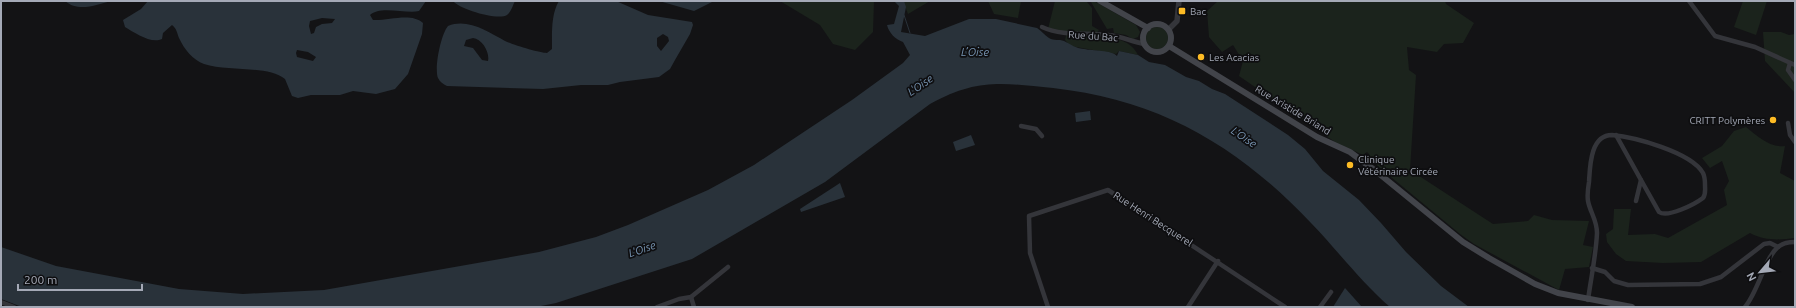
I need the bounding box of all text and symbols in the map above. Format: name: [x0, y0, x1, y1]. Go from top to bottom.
marker: Bac: [1177, 6, 1187, 16]
place label: Bac: [1190, 6, 1206, 17]
street label: Rue du Bac: [1068, 29, 1119, 43]
water label: L’Oise: [961, 46, 989, 58]
marker: Les Acacias: [1196, 52, 1206, 62]
place label: Les Acacias: [1209, 52, 1259, 63]
water label: L'Oise: [905, 72, 935, 98]
street label: Rue Aristide Briand: [1253, 83, 1333, 137]
place label: CRITT Polymères: [1689, 115, 1765, 126]
marker: CRITT Polymères: [1768, 115, 1778, 125]
water label: L'Oise: [1229, 124, 1259, 150]
place label: Clinique Vétérinaire Circée: [1358, 154, 1438, 177]
marker: Clinique Vétérinaire Circée: [1345, 160, 1355, 170]
street label: Rue Henri Becquerel: [1111, 189, 1195, 249]
water label: L'Oise: [627, 239, 658, 259]
north arrow: [1740, 252, 1780, 292]
scale bar: [18, 266, 142, 292]
text: N: [1744, 270, 1758, 283]
text: 200 m: [24, 273, 57, 286]

